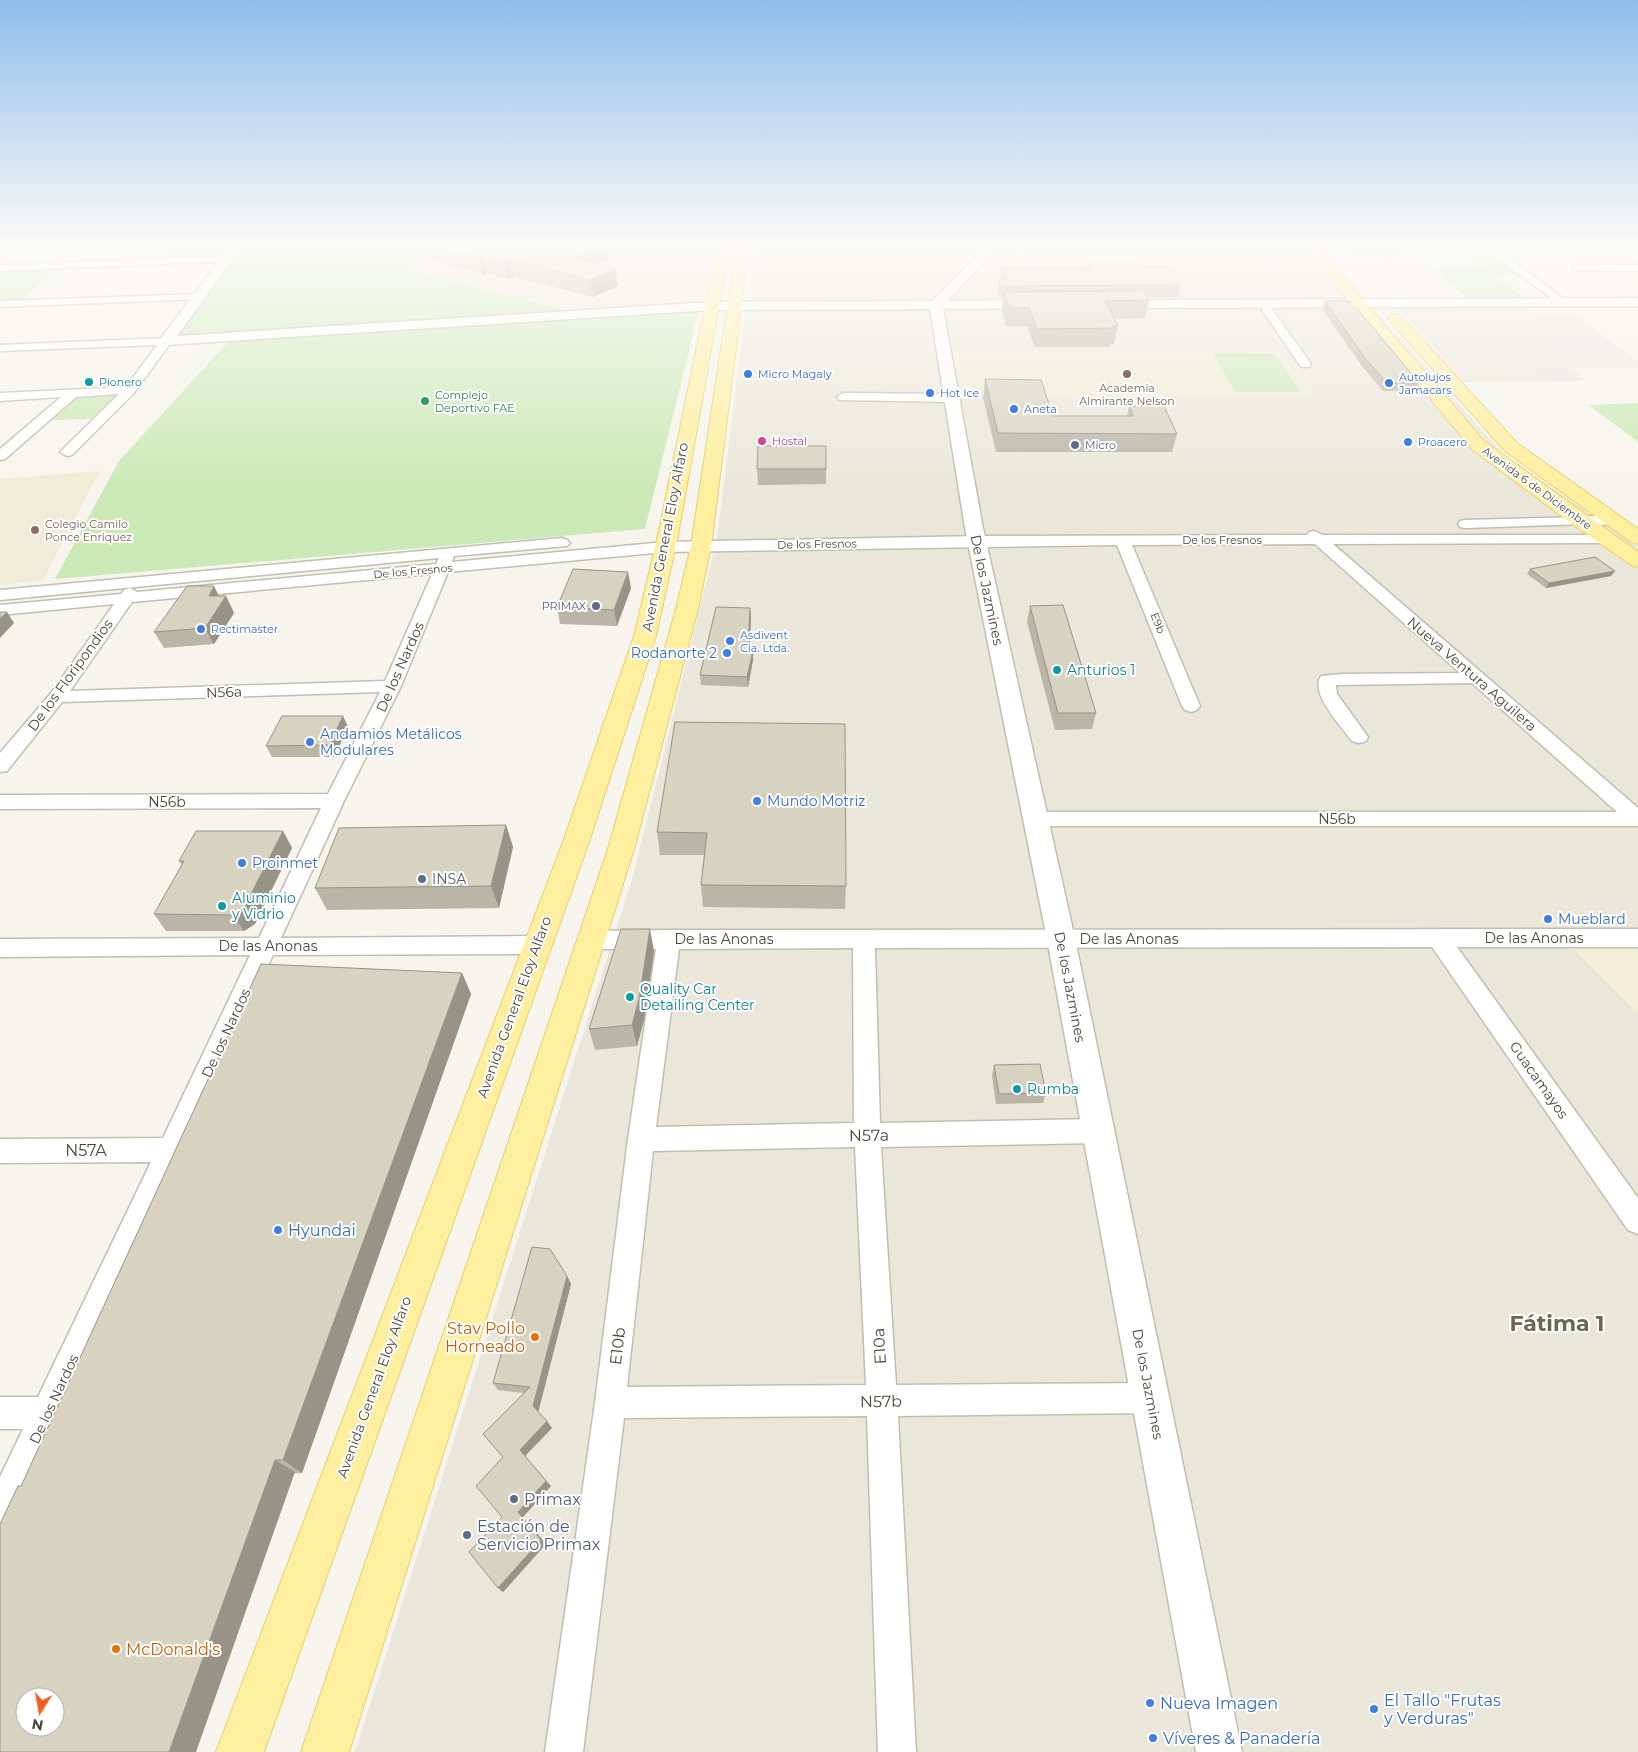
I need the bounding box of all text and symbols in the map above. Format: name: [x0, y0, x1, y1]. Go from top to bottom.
place label: Micro Magaly: [758, 367, 832, 381]
marker: Micro Magaly: [742, 368, 754, 380]
marker: Academia Almirante Nelson: [1121, 368, 1133, 380]
place label: Autolujos Jamacars: [1398, 370, 1452, 397]
place label: Pionero: [99, 375, 142, 389]
marker: Pionero: [83, 376, 95, 388]
marker: Autolujos Jamacars: [1383, 377, 1395, 389]
place label: Academia Almirante Nelson: [1079, 381, 1175, 408]
place label: Hot Ice: [940, 386, 980, 400]
marker: Hot Ice: [924, 387, 936, 399]
place label: Complejo Deportivo FAE: [435, 388, 515, 415]
marker: Complejo Deportivo FAE: [419, 395, 431, 407]
place label: Aneta: [1024, 402, 1057, 416]
marker: Aneta: [1008, 403, 1020, 415]
place label: Hostal: [772, 434, 807, 448]
marker: Hostal: [756, 435, 768, 447]
place label: Proacero: [1418, 435, 1467, 449]
marker: Proacero: [1402, 436, 1414, 448]
place label: Micro: [1085, 438, 1116, 452]
marker: Micro: [1069, 439, 1081, 451]
street label: Avenida General Eloy Alfaro: [638, 441, 692, 633]
street label: Avenida 6 de Diciembre: [1480, 444, 1595, 533]
place label: Colegio Camilo Ponce Enriquez: [45, 517, 132, 544]
marker: Colegio Camilo Ponce Enriquez: [29, 524, 41, 536]
street label: De los Jazmines: [966, 533, 1008, 647]
street label: De los Fresnos: [1182, 533, 1262, 547]
street label: De los Fresnos: [777, 536, 858, 552]
street label: De los Fresnos: [373, 561, 454, 581]
place label: PRIMAX: [542, 599, 587, 613]
marker: PRIMAX: [590, 600, 602, 612]
street label: E9b: [1147, 610, 1169, 636]
street label: Nueva Ventura Aguilera: [1404, 613, 1540, 735]
street label: De los Floripondios: [23, 615, 117, 735]
street label: De los Nardos: [372, 619, 428, 715]
place label: Rectimaster: [211, 622, 278, 636]
marker: Rectimaster: [195, 623, 207, 635]
place label: Asdivent Cia. Ltda.: [740, 628, 789, 655]
marker: Asdivent Cia. Ltda.: [724, 635, 736, 647]
place label: Rodanorte 2: [631, 644, 717, 662]
marker: Rodanorte 2: [721, 647, 733, 659]
place label: Anturios 1: [1067, 661, 1135, 679]
marker: Anturios 1: [1051, 664, 1063, 676]
street label: N56a: [206, 682, 242, 702]
place label: Andamios Metálicos Modulares: [320, 725, 462, 759]
marker: Andamios Metálicos Modulares: [304, 736, 316, 748]
place label: Mundo Motriz: [767, 792, 865, 810]
street label: N56b: [148, 793, 186, 811]
marker: Mundo Motriz: [751, 795, 763, 807]
street label: N56b: [1318, 810, 1356, 828]
place label: Proinmet: [252, 854, 318, 872]
marker: Proinmet: [236, 857, 248, 869]
place label: INSA: [432, 870, 467, 888]
marker: INSA: [416, 873, 428, 885]
place label: Aluminio y Vidrio: [231, 889, 296, 923]
marker: Aluminio y Vidrio: [216, 900, 228, 912]
place label: Mueblard: [1558, 910, 1626, 928]
marker: Mueblard: [1542, 913, 1554, 925]
street label: Avenida General Eloy Alfaro: [473, 914, 555, 1100]
street label: De las Anonas: [1484, 929, 1584, 947]
street label: De las Anonas: [674, 930, 774, 948]
street label: De los Jazmines: [1050, 930, 1090, 1044]
street label: De las Anonas: [1079, 930, 1179, 948]
street label: De las Anonas: [218, 937, 318, 955]
place label: Quality Car Detailing Center: [640, 980, 755, 1014]
street label: De los Nardos: [197, 985, 255, 1081]
marker: Quality Car Detailing Center: [624, 991, 636, 1003]
street label: Guacamayos: [1506, 1038, 1572, 1122]
place label: Rumba: [1027, 1080, 1079, 1098]
marker: Rumba: [1011, 1083, 1023, 1095]
street label: N57a: [849, 1126, 889, 1145]
street label: N57A: [65, 1141, 107, 1160]
place label: Hyundai: [288, 1221, 356, 1240]
marker: Hyundai: [272, 1224, 284, 1236]
street label: Avenida General Eloy Alfaro: [333, 1294, 415, 1480]
district label: Fátima 1: [1509, 1310, 1605, 1337]
place label: Stav Pollo Horneado: [445, 1319, 525, 1356]
street label: E10b: [606, 1326, 629, 1366]
street label: E10a: [869, 1327, 890, 1365]
street label: De los Jazmines: [1128, 1327, 1168, 1441]
marker: Stav Pollo Horneado: [529, 1331, 541, 1343]
street label: De los Nardos: [25, 1351, 83, 1447]
street label: N57b: [860, 1392, 902, 1411]
place label: Primax: [524, 1490, 581, 1509]
marker: Primax: [508, 1493, 520, 1505]
place label: Estación de Servicio Primax: [477, 1517, 601, 1554]
marker: Estación de Servicio Primax: [461, 1529, 473, 1541]
place label: McDonald's: [126, 1640, 220, 1659]
marker: McDonald's: [110, 1643, 122, 1655]
north arrow: [15, 1687, 65, 1737]
place label: El Tallo "Frutas y Verduras": [1383, 1691, 1501, 1728]
place label: Nueva Imagen: [1160, 1694, 1278, 1713]
marker: Nueva Imagen: [1144, 1697, 1156, 1709]
marker: El Tallo "Frutas y Verduras": [1368, 1703, 1380, 1715]
text: N: [30, 1715, 45, 1735]
place label: Víveres & Panadería: [1163, 1729, 1321, 1748]
marker: Víveres & Panadería: [1147, 1732, 1159, 1744]

